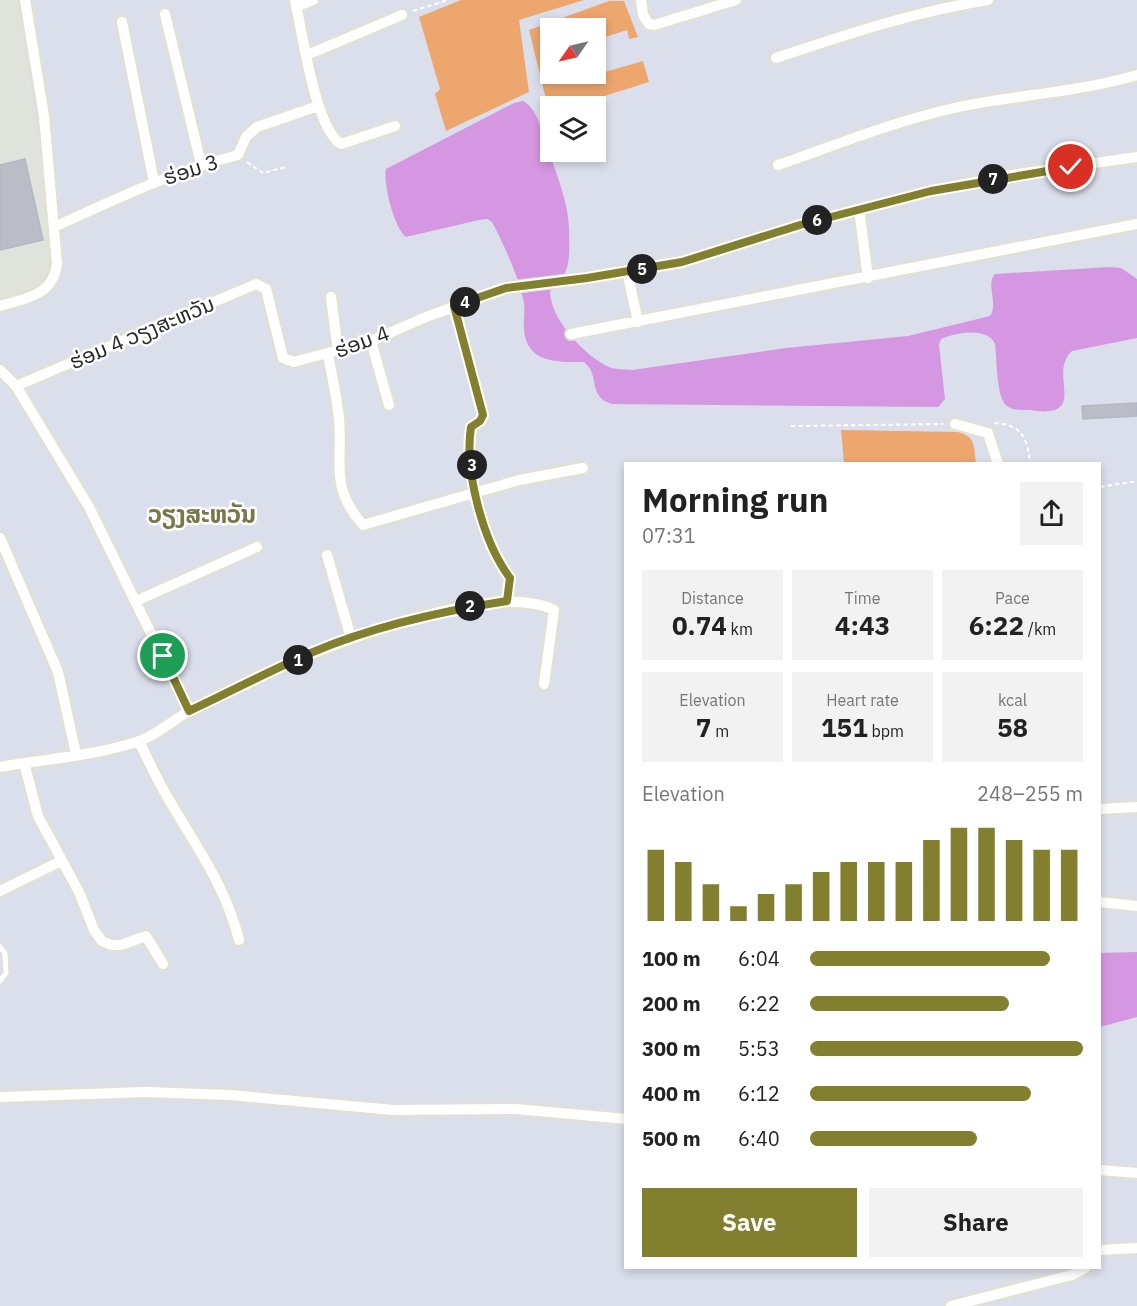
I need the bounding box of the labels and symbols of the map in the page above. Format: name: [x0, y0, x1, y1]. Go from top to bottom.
north arrow: [540, 18, 606, 84]
pin: [1045, 141, 1096, 192]
street label: ຮ່ອມ 3: [160, 147, 222, 191]
pin: 7: [978, 164, 1008, 194]
pin: 6: [802, 205, 832, 235]
pin: 5: [627, 254, 657, 284]
pin: 4: [450, 287, 480, 317]
street label: ຮ່ອມ 4 ວຽງສະຫວັນ: [65, 289, 218, 375]
street label: ຮ່ອມ 4: [330, 318, 393, 364]
pin: 3: [457, 450, 487, 480]
district label: ວຽງສະຫວັນ: [148, 498, 256, 530]
pin: 2: [455, 591, 485, 621]
pin: [137, 630, 188, 681]
pin: 1: [283, 645, 313, 675]

